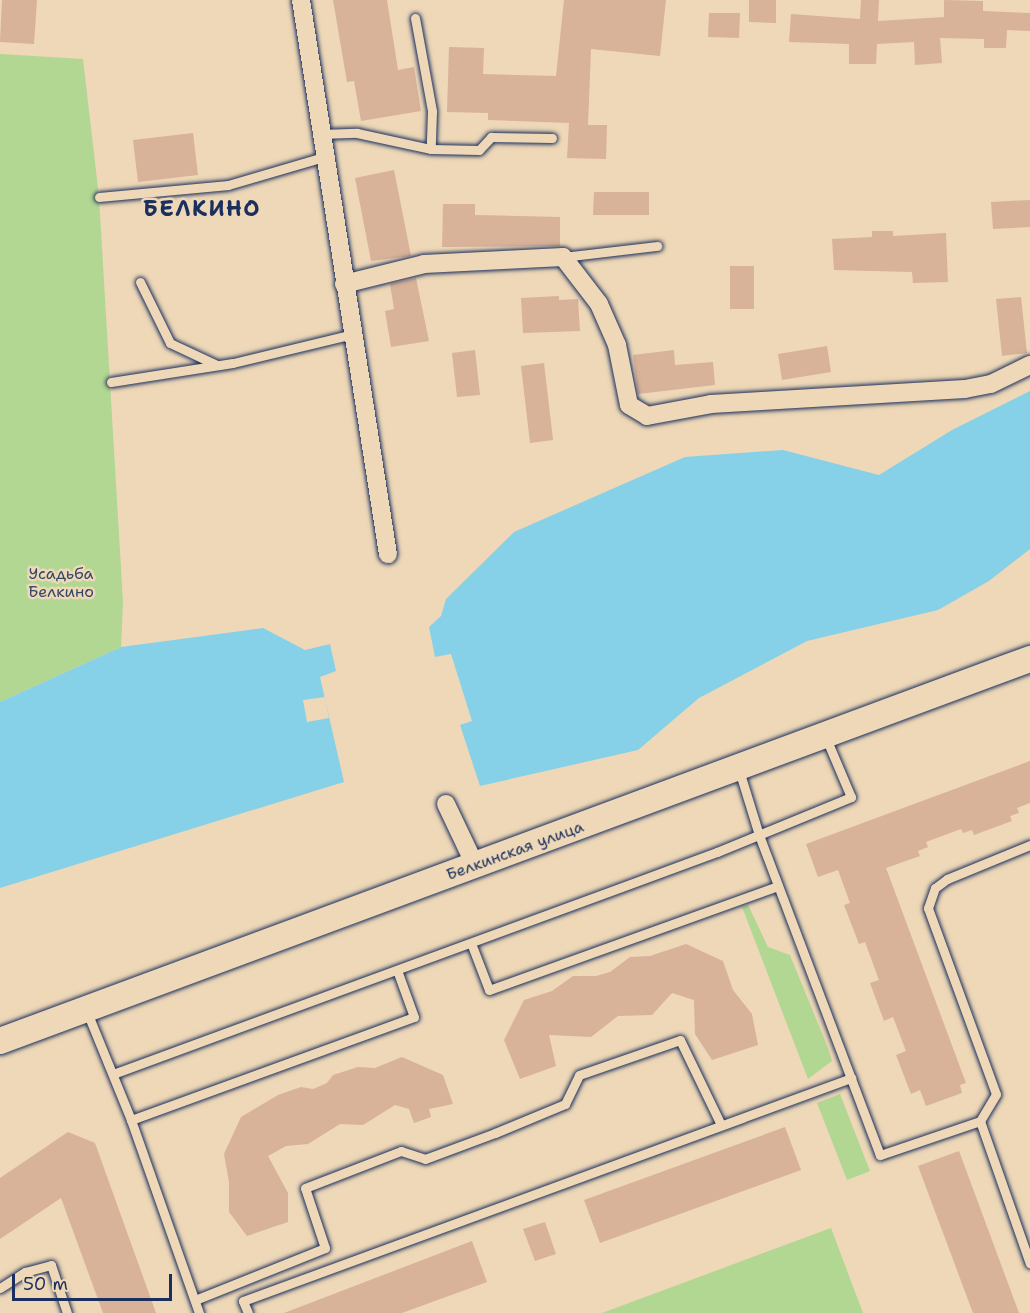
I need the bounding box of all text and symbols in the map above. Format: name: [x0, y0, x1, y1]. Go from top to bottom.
district label: БЕЛКИНО: [143, 196, 261, 222]
park label: Усадьба Белкино: [28, 564, 94, 602]
street label: Белкинская улица: [444, 817, 586, 885]
scale bar: [15, 1262, 176, 1300]
text: 50 m: [23, 1272, 68, 1296]

